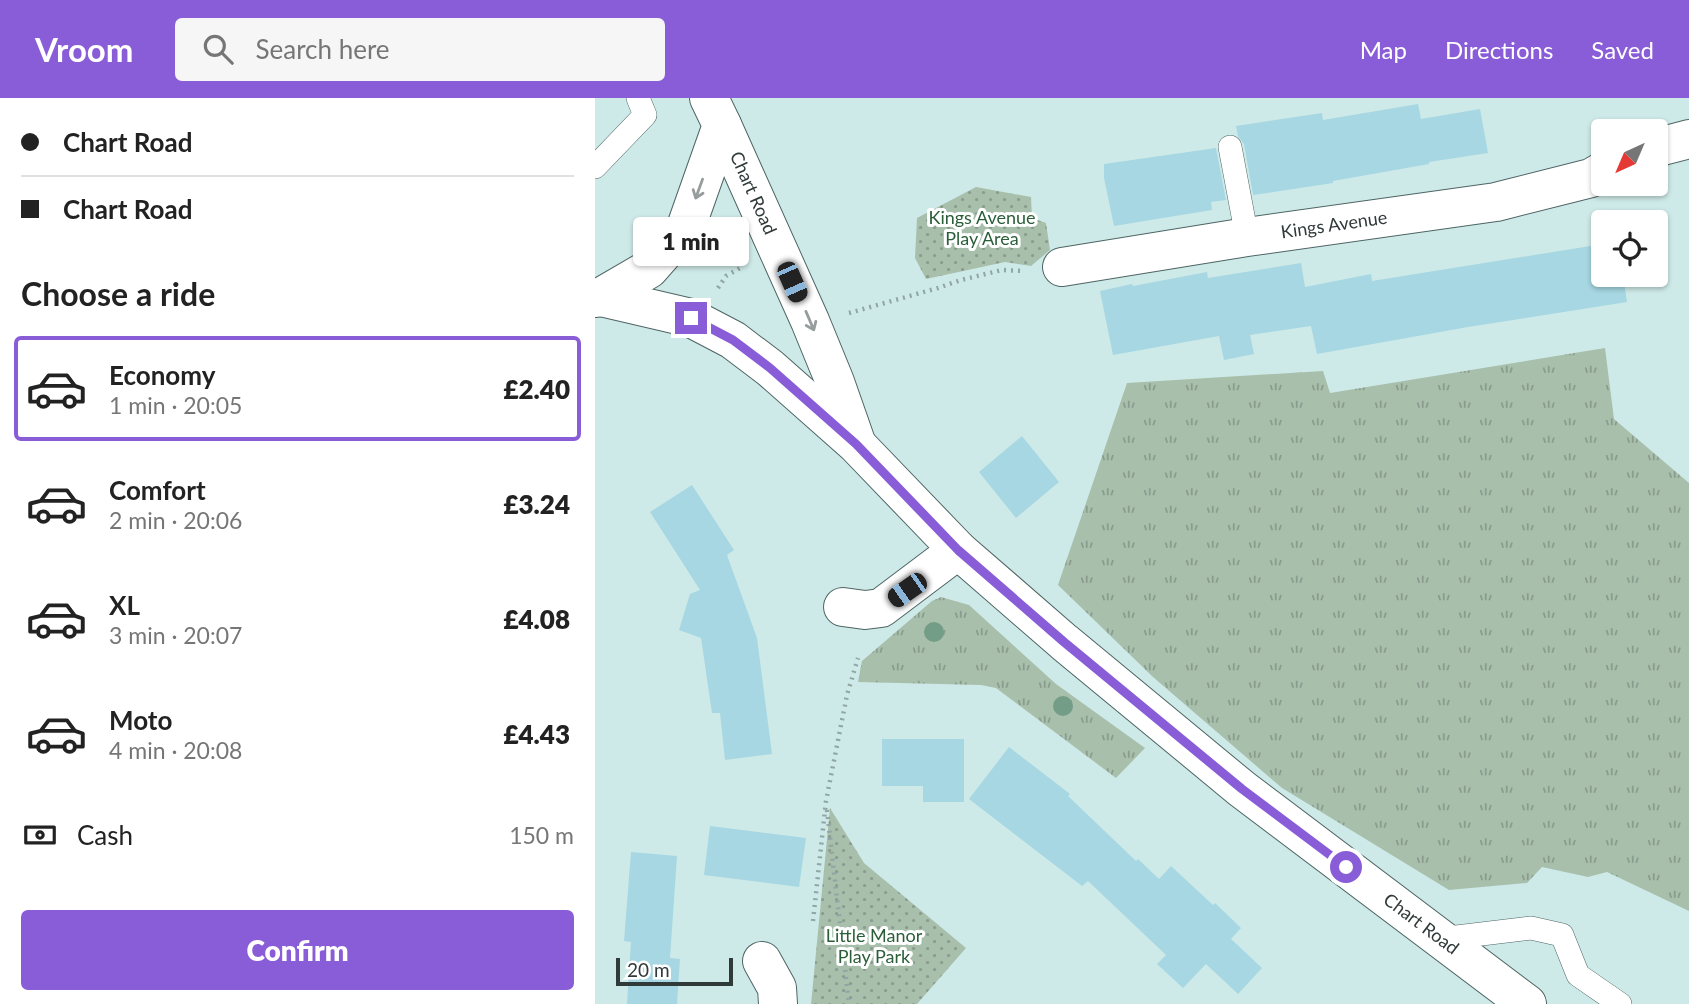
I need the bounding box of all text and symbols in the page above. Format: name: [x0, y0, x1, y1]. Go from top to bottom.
search box: [175, 18, 665, 81]
text: Vroom: [35, 29, 133, 69]
icon: search: [199, 30, 237, 68]
text: Search here: [255, 33, 390, 65]
text: Map: [1360, 35, 1407, 64]
text: Directions: [1445, 35, 1553, 64]
text: Saved: [1591, 35, 1654, 64]
north arrow: [1591, 119, 1668, 196]
map controls: [1591, 119, 1668, 287]
text: Chart Road: [63, 126, 192, 158]
street label: Chart Road: [726, 148, 782, 238]
one-way arrow: [692, 177, 704, 199]
text: Chart Road: [63, 193, 192, 225]
park label: Kings Avenue Play Area: [928, 206, 1036, 249]
street label: Kings Avenue: [1279, 206, 1388, 242]
button: locate: [1591, 210, 1668, 287]
callout: 1 min: [633, 216, 749, 266]
text: 1 min: [662, 227, 720, 255]
car: [774, 259, 811, 305]
text: Choose a ride: [21, 274, 215, 313]
route end: [675, 302, 707, 334]
one-way arrow: [804, 310, 817, 331]
icon: car: [25, 357, 88, 420]
text: Economy: [109, 359, 215, 391]
text: £2.40: [503, 373, 570, 405]
text: 1 min · 20:05: [109, 391, 242, 419]
icon: car: [25, 472, 88, 535]
text: Comfort: [109, 474, 206, 506]
text: £3.24: [503, 488, 570, 520]
text: 2 min · 20:06: [109, 506, 242, 534]
car: [884, 569, 931, 611]
icon: car: [25, 587, 88, 650]
text: XL: [109, 589, 140, 621]
text: £4.08: [503, 603, 570, 635]
text: 3 min · 20:07: [109, 621, 242, 649]
icon: car: [25, 702, 88, 765]
text: Moto: [109, 704, 172, 736]
text: £4.43: [503, 718, 570, 750]
text: 4 min · 20:08: [109, 736, 242, 764]
icon: cash: [21, 816, 59, 854]
text: Cash: [77, 819, 133, 851]
text: 150 m: [509, 821, 574, 849]
route start: [1330, 851, 1362, 883]
street label: Chart Road: [1380, 888, 1464, 959]
button: Confirm: [21, 910, 574, 990]
park label: Little Manor Play Park: [826, 924, 923, 967]
scale bar: [616, 955, 733, 987]
text: 20 m: [627, 958, 670, 981]

